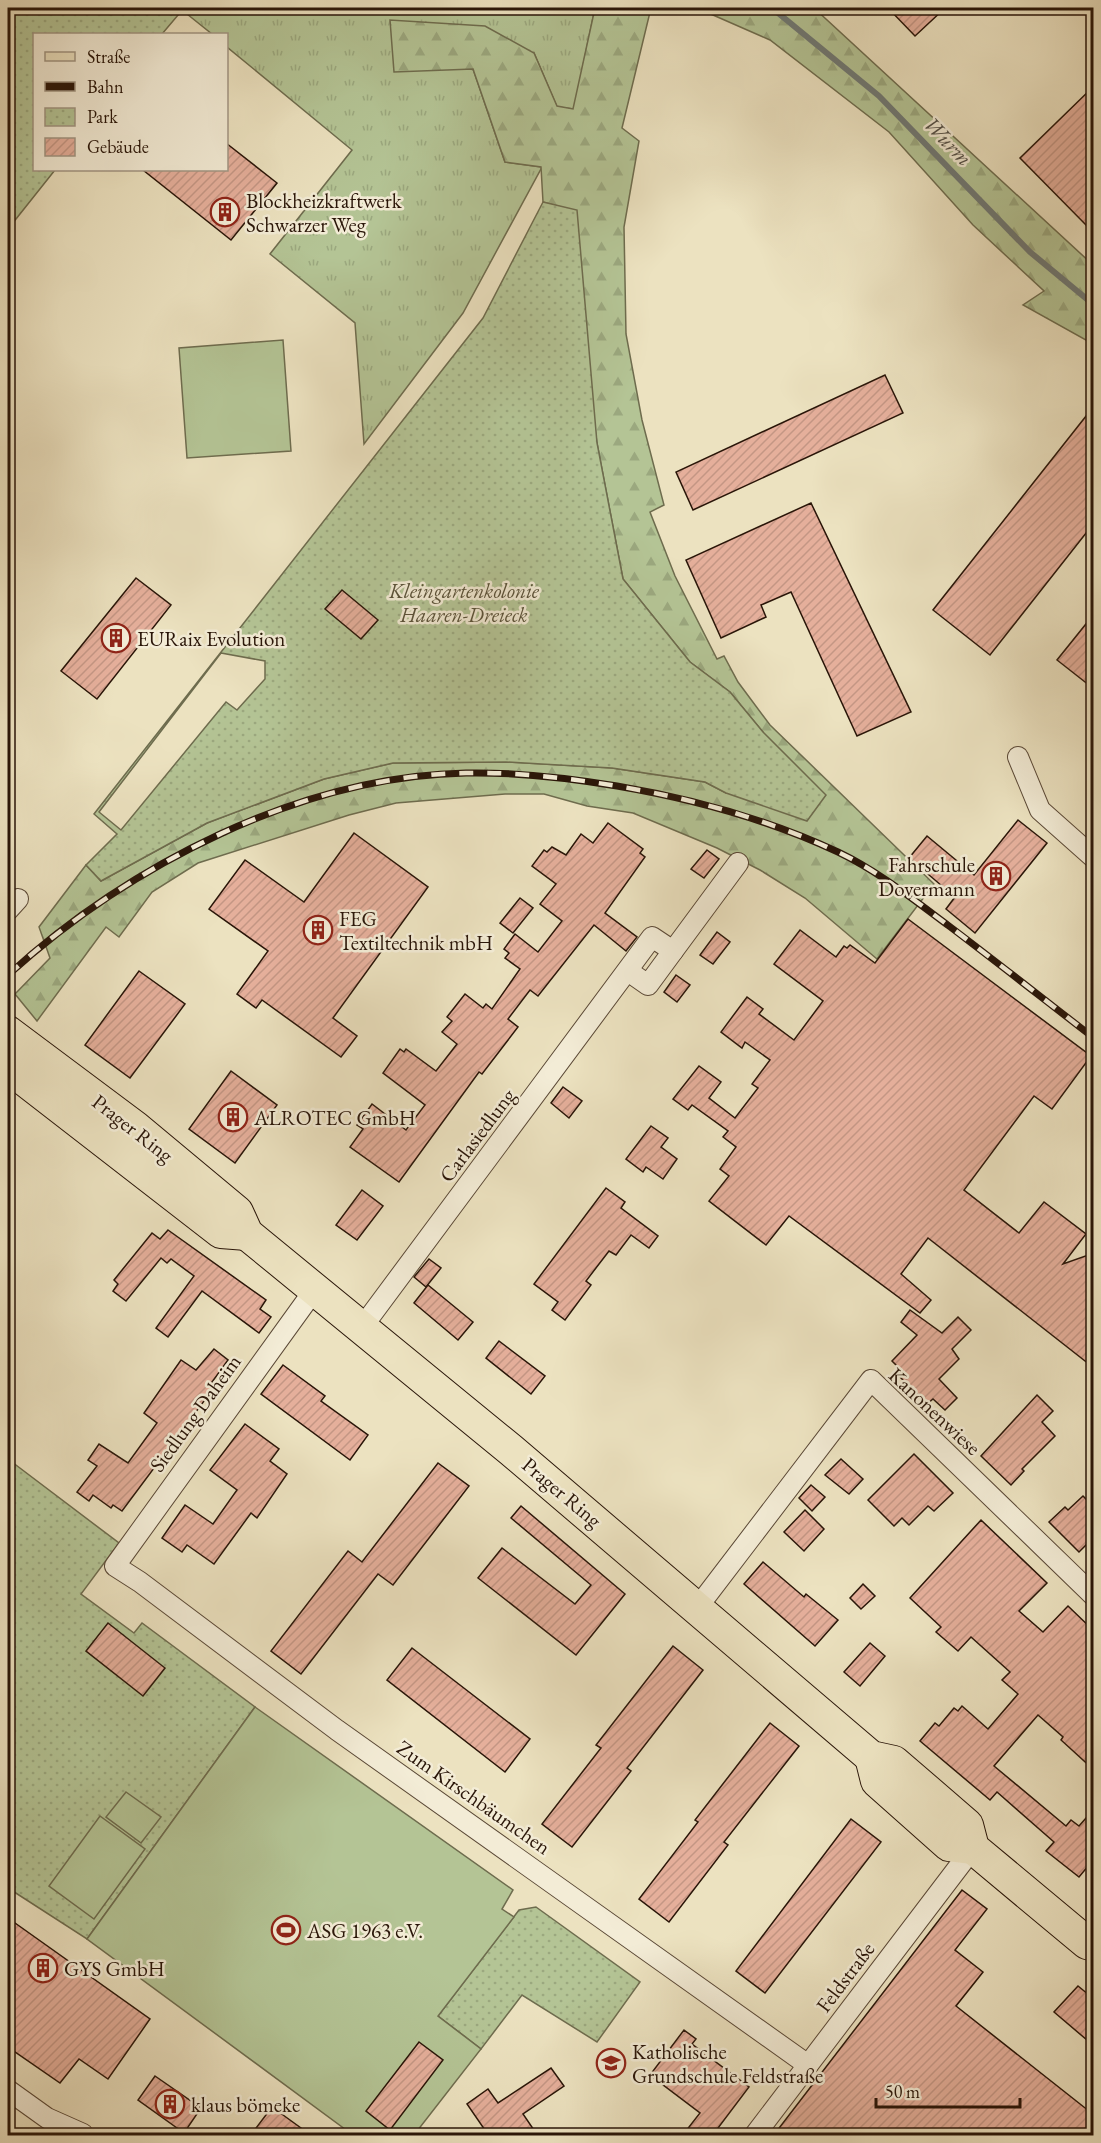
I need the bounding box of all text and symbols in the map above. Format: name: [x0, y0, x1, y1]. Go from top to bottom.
legend: [33, 33, 228, 171]
text: Straße: [87, 45, 130, 68]
text: Bahn: [87, 75, 124, 98]
text: Park: [87, 105, 118, 128]
water label: Wurm: [917, 110, 979, 172]
text: Gebäude: [87, 135, 149, 158]
place label: Blockheizkraftwerk Schwarzer Weg: [246, 187, 403, 238]
building icon: Blockheizkraftwerk Schwarzer Weg: [209, 196, 241, 228]
park label: Kleingartenkolonie Haaren-Dreieck: [388, 577, 540, 628]
building icon: EURaix Evolution: [100, 622, 132, 654]
place label: EURaix Evolution: [137, 625, 285, 652]
place label: Fahrschule Dovermann: [878, 851, 975, 902]
building icon: Fahrschule Dovermann: [980, 860, 1012, 892]
place label: FEG Textiltechnik mbH: [339, 905, 493, 956]
building icon: FEG Textiltechnik mbH: [302, 914, 334, 946]
street label: Carlasiedlung: [433, 1082, 522, 1187]
street label: Prager Ring: [87, 1088, 180, 1169]
building icon: ALROTEC GmbH: [217, 1101, 249, 1133]
place label: ALROTEC GmbH: [253, 1104, 416, 1131]
street label: Siedlung Daheim: [143, 1349, 247, 1477]
street label: Kanonenwiese: [883, 1361, 987, 1461]
street label: Prager Ring: [517, 1451, 608, 1534]
street label: Zum Kirschbäumchen: [392, 1734, 556, 1860]
sports icon: ASG 1963 e.V.: [270, 1914, 302, 1946]
place label: ASG 1963 e.V.: [306, 1917, 423, 1944]
street label: Feldstraße: [810, 1936, 880, 2018]
building icon: GYS GmbH: [27, 1952, 59, 1984]
place label: GYS GmbH: [64, 1955, 165, 1982]
place label: Katholische Grundschule Feldstraße: [632, 2038, 823, 2089]
school or university icon: Katholische Grundschule Feldstraße: [595, 2047, 627, 2079]
scale bar: [876, 2071, 1020, 2109]
text: 50 m: [885, 2080, 920, 2103]
building icon: klaus bömeke: [154, 2088, 186, 2120]
place label: klaus bömeke: [191, 2091, 300, 2118]

